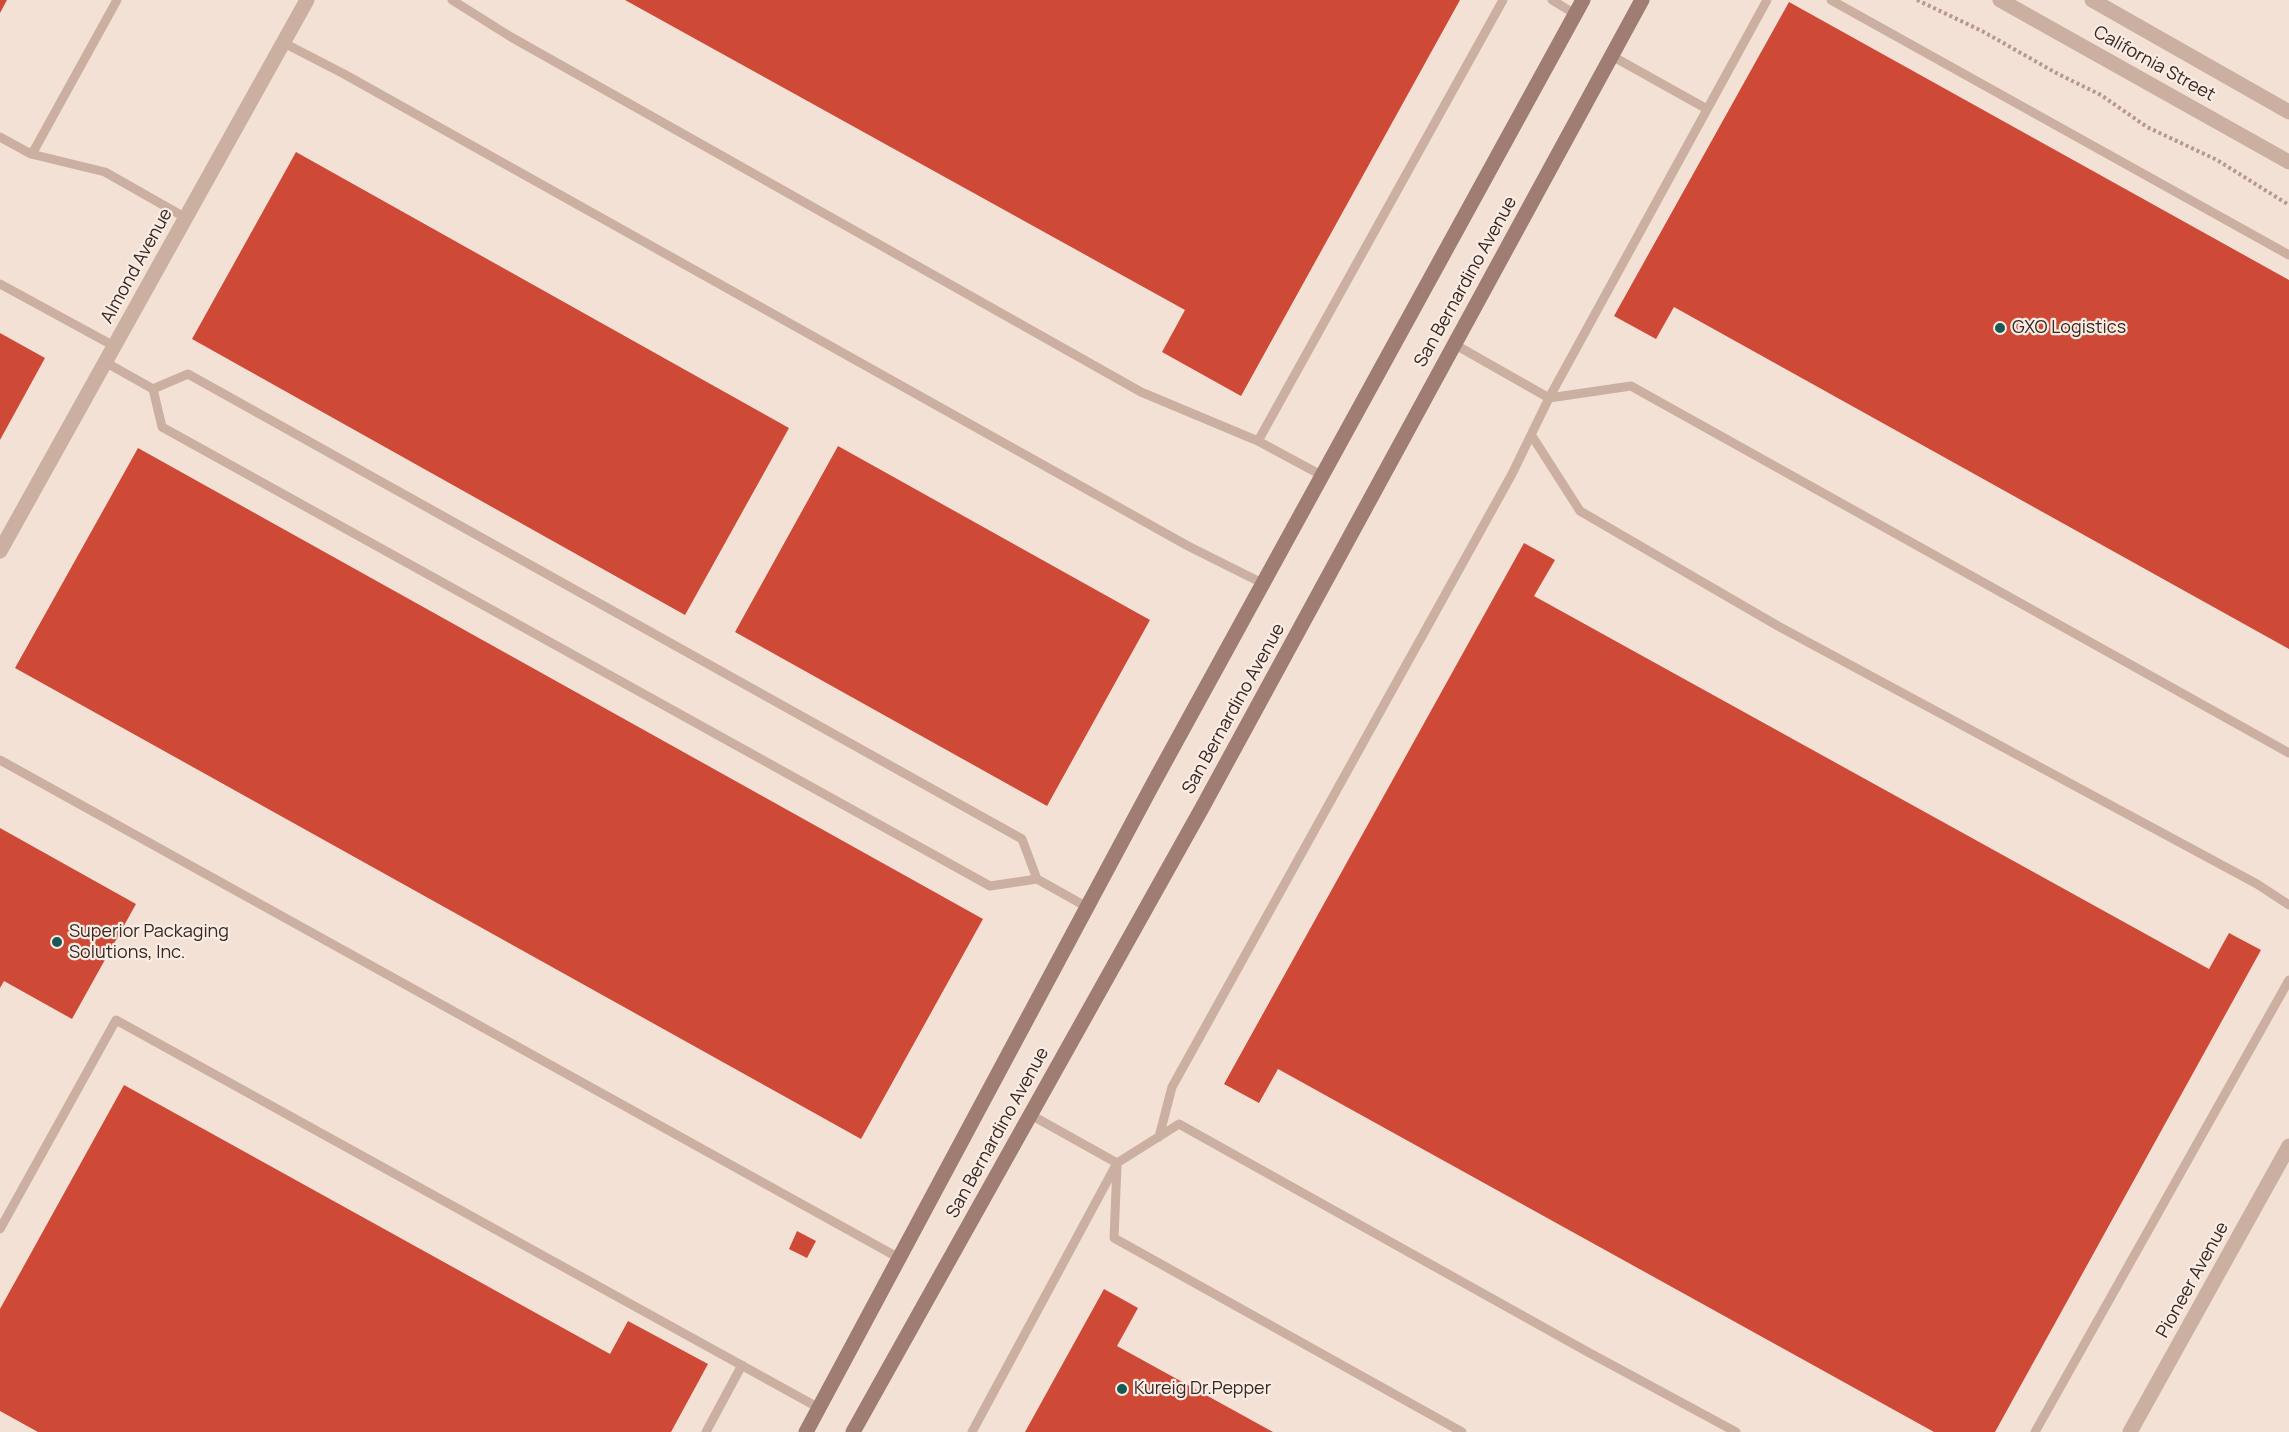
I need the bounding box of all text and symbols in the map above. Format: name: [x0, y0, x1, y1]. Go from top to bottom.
street label: California Street: [2089, 22, 2219, 106]
street label: San Bernardino Avenue: [1410, 193, 1522, 371]
street label: Almond Avenue: [97, 205, 177, 327]
place label: GXO Logistics: [2012, 317, 2126, 339]
marker: GXO Logistics: [1993, 321, 2007, 335]
street label: San Bernardino Avenue: [1178, 620, 1290, 798]
place label: Superior Packaging Solutions, Inc.: [69, 921, 229, 964]
marker: Superior Packaging Solutions, Inc.: [50, 935, 64, 949]
street label: San Bernardino Avenue: [942, 1044, 1054, 1222]
street label: Pioneer Avenue: [2152, 1218, 2234, 1342]
place label: Kureig Dr.Pepper: [1134, 1378, 1271, 1400]
marker: Kureig Dr.Pepper: [1115, 1382, 1129, 1396]

